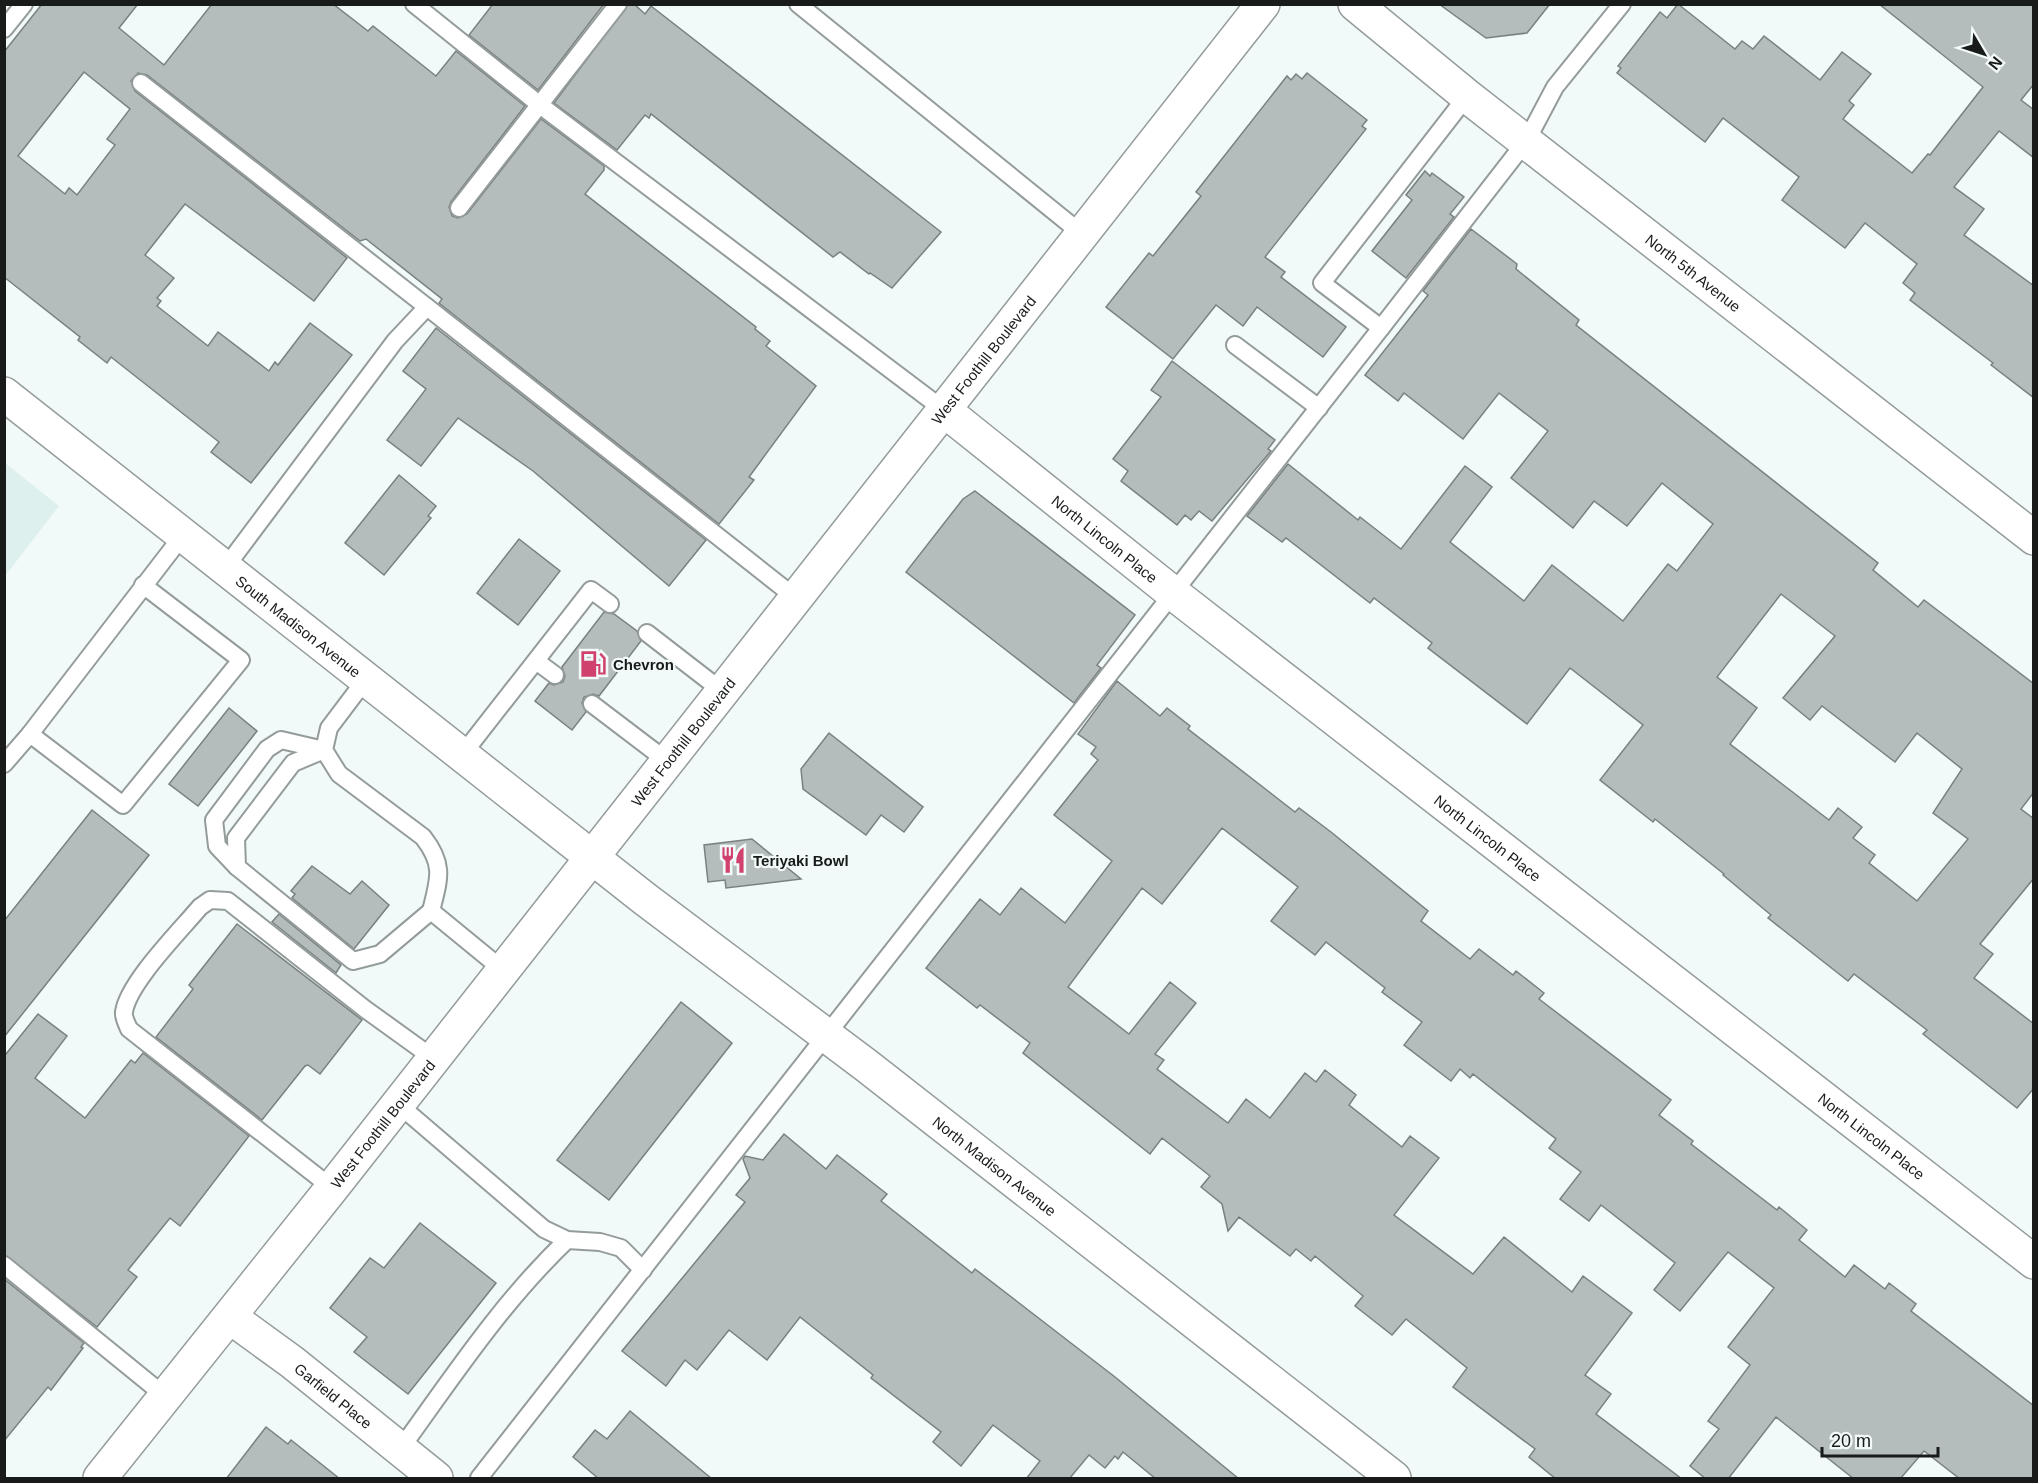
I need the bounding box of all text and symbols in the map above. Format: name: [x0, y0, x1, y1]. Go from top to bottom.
north arrow: [1954, 24, 2014, 84]
text: N: [1985, 53, 2006, 73]
street label: North 5th Avenue: [1643, 230, 1744, 315]
street label: West Foothill Boulevard: [928, 292, 1039, 427]
street label: North Lincoln Place: [1049, 491, 1161, 586]
street label: South Madison Avenue: [233, 572, 364, 680]
fuel station icon: Chevron: [578, 649, 608, 679]
place label: Chevron: [613, 656, 674, 673]
street label: West Foothill Boulevard: [627, 674, 738, 809]
street label: North Lincoln Place: [1431, 791, 1544, 884]
restaurant icon: Teriyaki Bowl: [718, 845, 748, 875]
place label: Teriyaki Bowl: [753, 852, 849, 869]
street label: West Foothill Boulevard: [327, 1056, 438, 1191]
street label: North Lincoln Place: [1815, 1089, 1928, 1183]
street label: North Madison Avenue: [930, 1113, 1060, 1219]
street label: Garfield Place: [292, 1359, 376, 1432]
scale bar: [1822, 1420, 1938, 1458]
text: 20 m: [1831, 1431, 1871, 1451]

